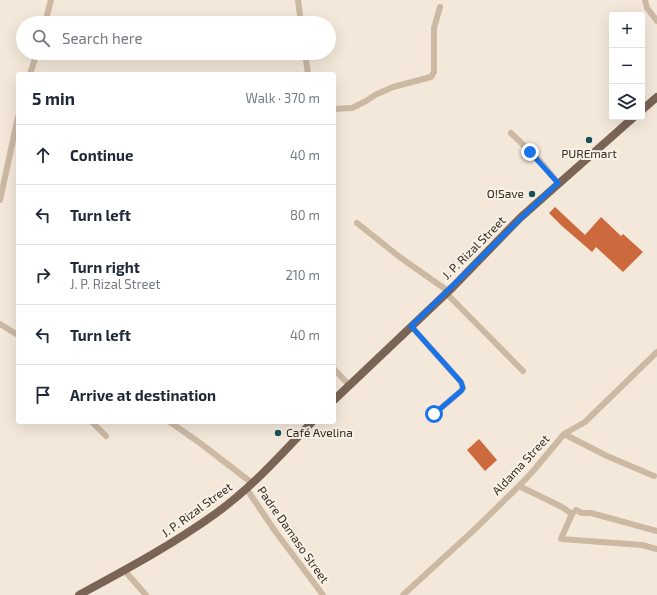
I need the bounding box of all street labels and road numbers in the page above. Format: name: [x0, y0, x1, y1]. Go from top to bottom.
street label: J. P. Rizal Street: [439, 213, 508, 282]
street label: Aldama Street: [489, 431, 552, 497]
street label: J. P. Rizal Street: [159, 479, 235, 539]
street label: Padre Damaso Street: [255, 483, 333, 586]

